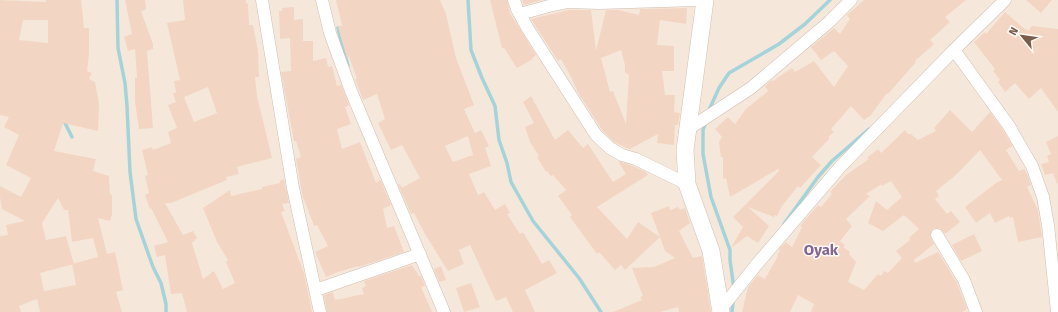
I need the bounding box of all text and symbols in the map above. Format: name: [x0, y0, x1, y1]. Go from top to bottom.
north arrow: [1002, 16, 1042, 56]
text: N: [1006, 25, 1021, 38]
district label: Oyak: [804, 241, 839, 259]

